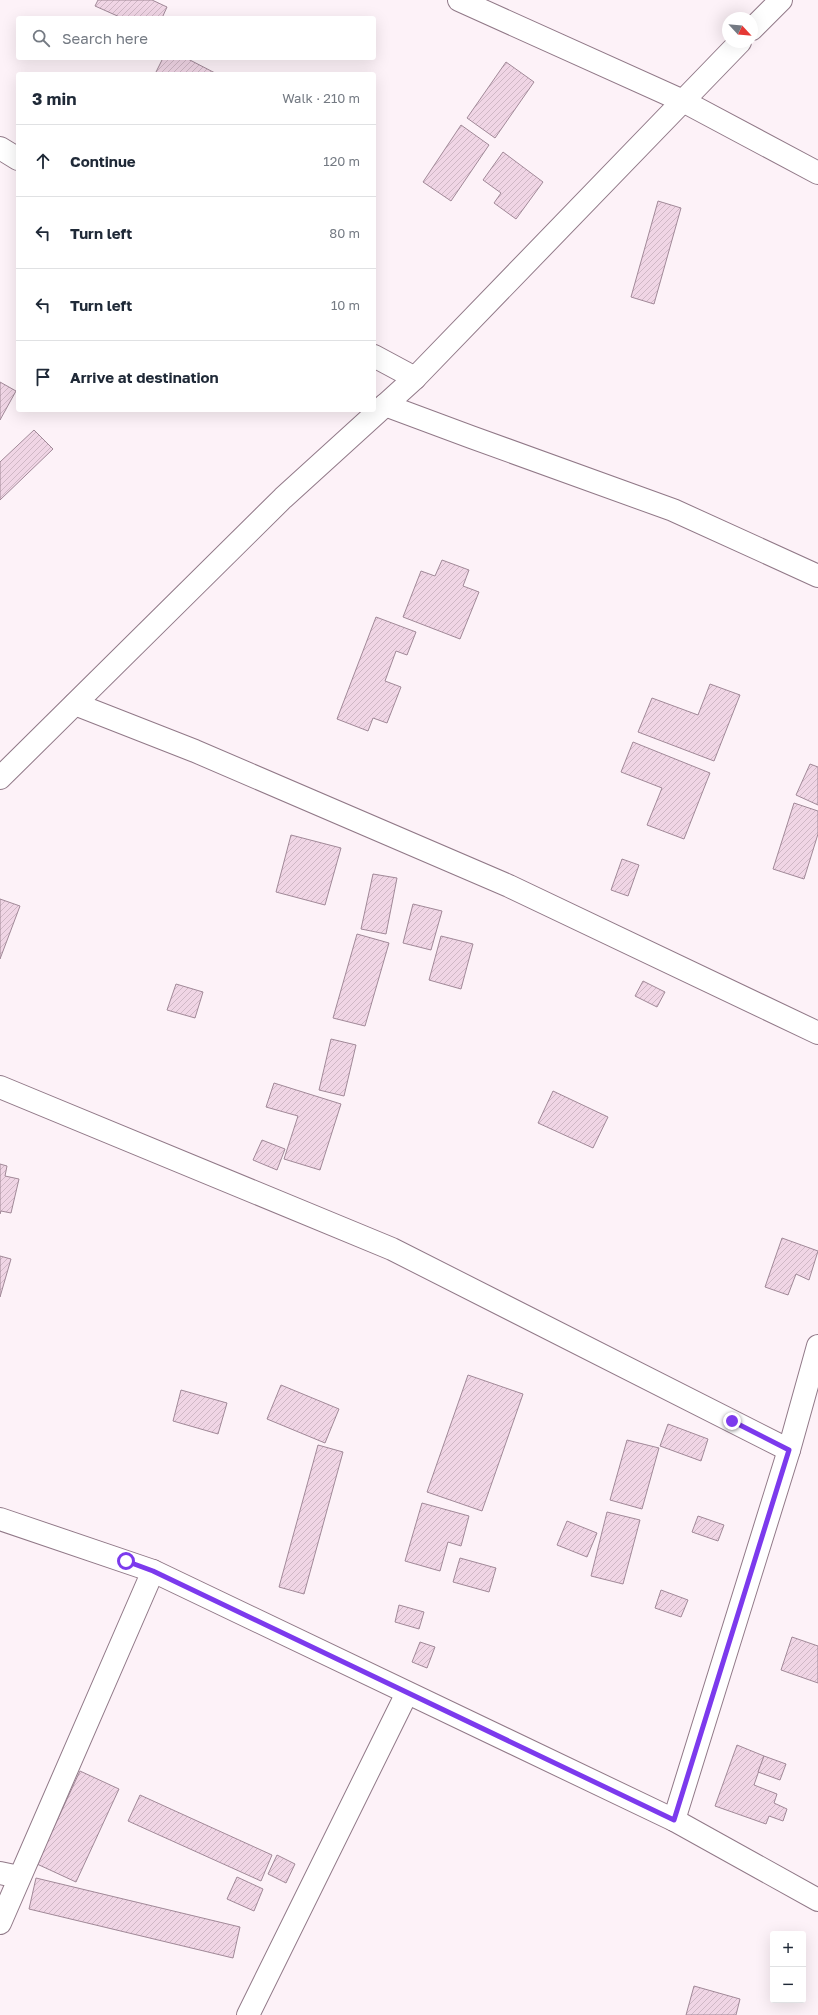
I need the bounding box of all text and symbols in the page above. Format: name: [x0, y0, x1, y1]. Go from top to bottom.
north arrow: [722, 12, 758, 48]
search box: [16, 16, 376, 60]
icon: search: [30, 27, 52, 49]
text: Search here: [62, 29, 148, 47]
text: 3 min: [32, 88, 76, 109]
text: Walk · 210 m: [282, 90, 360, 106]
icon: ahead: [32, 150, 54, 172]
text: Continue: [70, 152, 136, 170]
text: 120 m: [323, 153, 360, 169]
icon: left: [32, 222, 54, 244]
text: Turn left: [70, 224, 132, 242]
text: 80 m: [329, 225, 360, 241]
icon: left: [32, 294, 54, 316]
text: Turn left: [70, 296, 132, 314]
text: 10 m: [331, 297, 360, 313]
icon: arrive: [32, 366, 54, 388]
text: Arrive at destination: [70, 368, 219, 386]
route end: [723, 1412, 741, 1430]
route start: [117, 1552, 135, 1570]
map controls: [770, 1931, 806, 2003]
button: +: [770, 1931, 806, 1967]
button: −: [770, 1967, 806, 2003]

